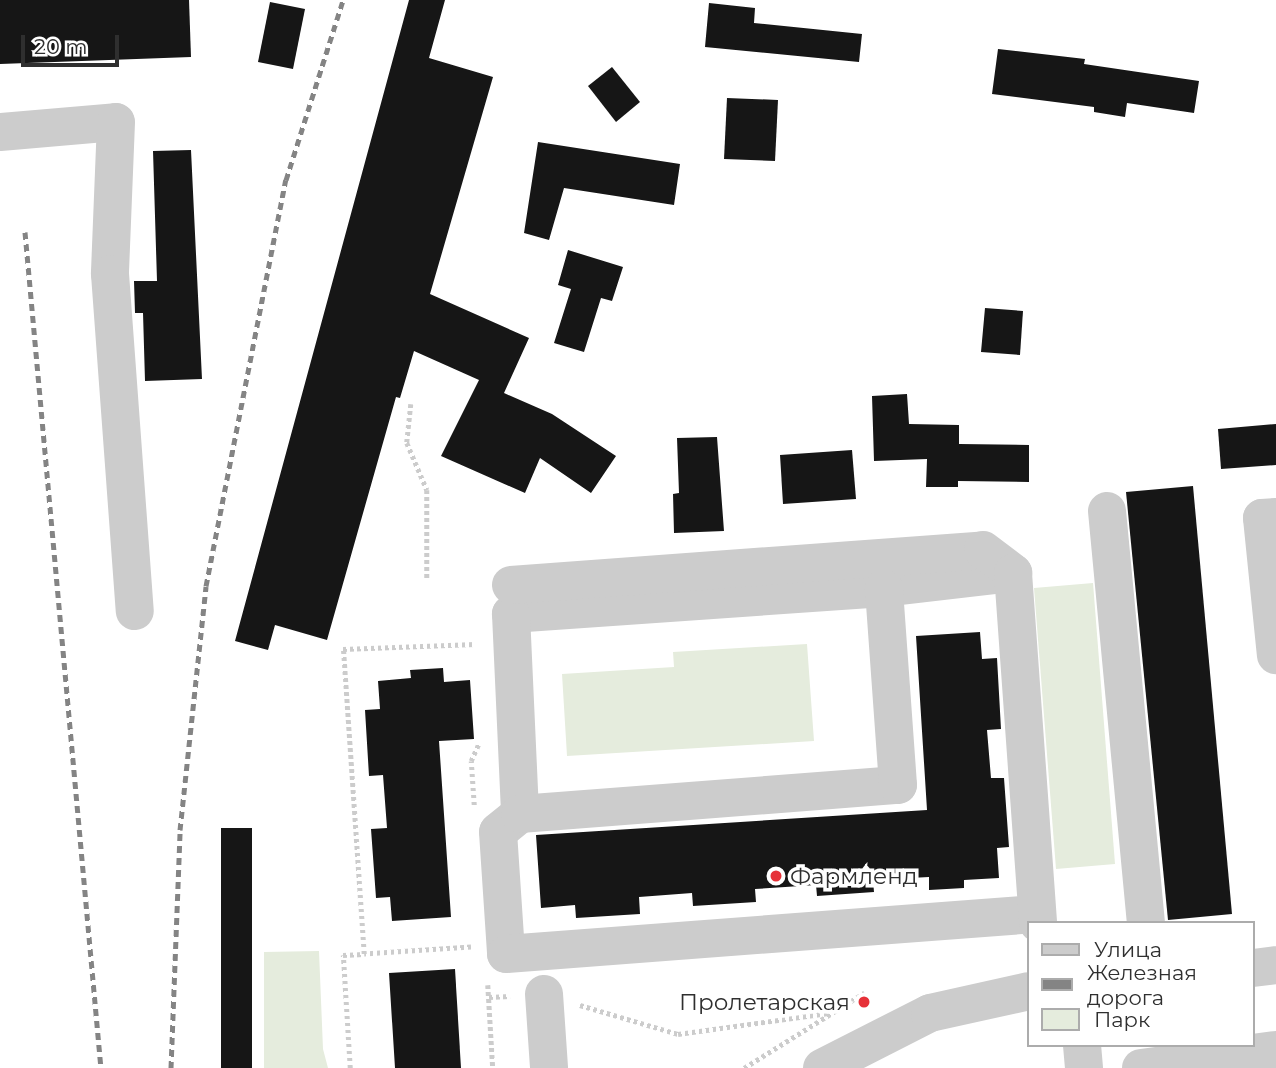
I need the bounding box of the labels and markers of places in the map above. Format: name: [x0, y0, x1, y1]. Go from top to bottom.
place label: Фармленд: [790, 862, 918, 890]
marker: Фармленд: [768, 868, 784, 884]
place label: Пролетарская: [679, 988, 850, 1016]
marker: Пролетарская: [856, 994, 872, 1010]

